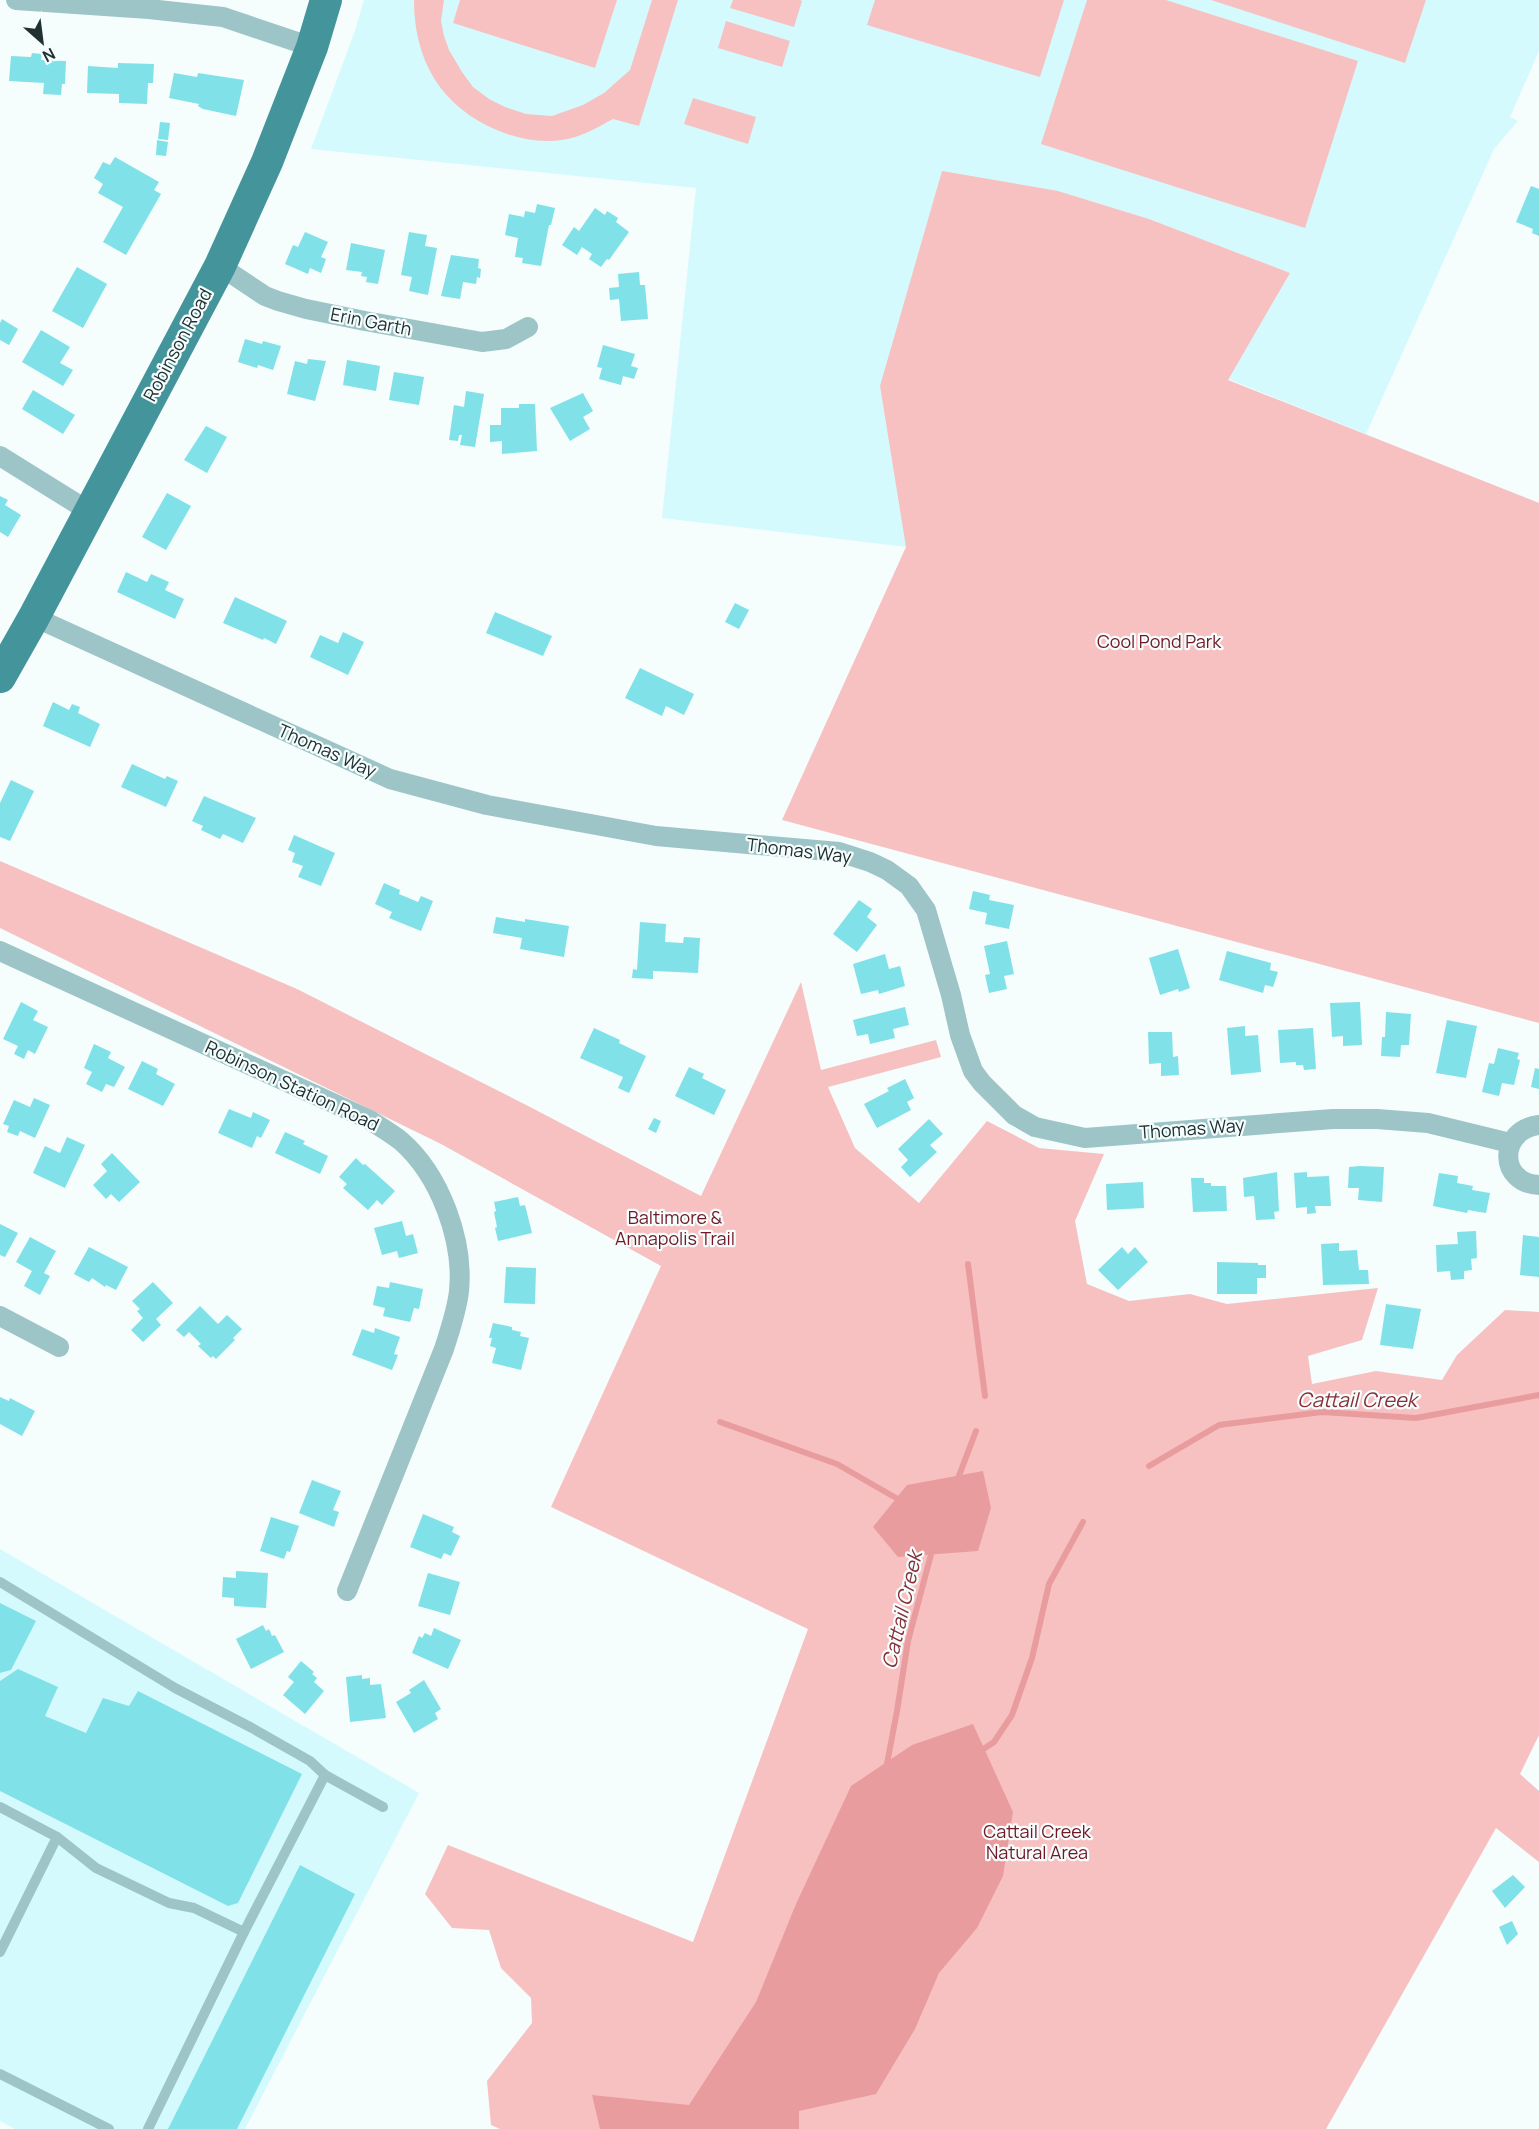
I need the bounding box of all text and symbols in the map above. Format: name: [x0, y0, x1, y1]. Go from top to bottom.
north arrow: [12, 12, 72, 72]
text: N: [39, 43, 59, 68]
street label: Robinson Road: [137, 284, 217, 405]
street label: Erin Garth: [328, 301, 414, 341]
park label: Cool Pond Park: [1097, 629, 1222, 653]
street label: Thomas Way: [274, 718, 381, 783]
street label: Thomas Way: [745, 832, 853, 868]
street label: Robinson Station Road: [202, 1034, 383, 1136]
street label: Thomas Way: [1139, 1112, 1246, 1144]
park label: Baltimore & Annapolis Trail: [615, 1205, 735, 1250]
water label: Cattail Creek: [1297, 1386, 1420, 1413]
water label: Cattail Creek: [875, 1546, 929, 1671]
park label: Cattail Creek Natural Area: [983, 1819, 1092, 1864]

